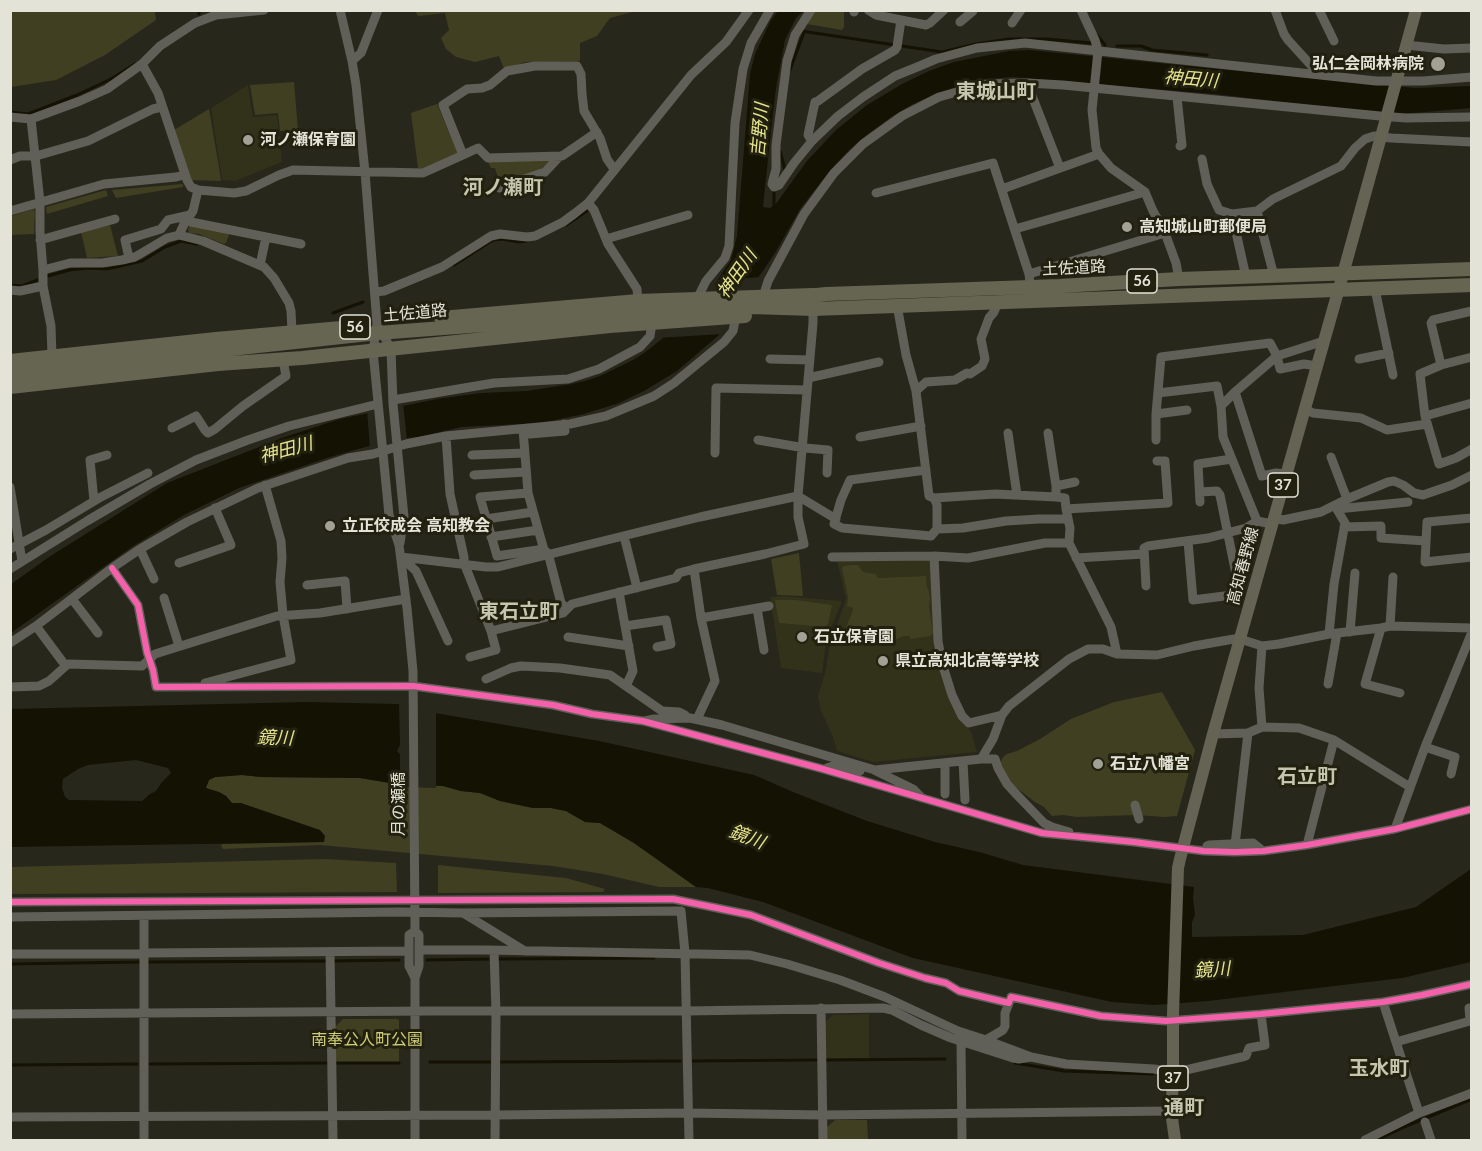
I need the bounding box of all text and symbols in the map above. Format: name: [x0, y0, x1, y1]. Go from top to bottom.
place label: 弘仁会岡林病院: [1312, 54, 1424, 74]
marker: 弘仁会岡林病院: [1429, 55, 1447, 73]
water label: 神田川: [1163, 66, 1219, 92]
district label: 東城山町: [956, 80, 1036, 104]
water label: 吉野川: [747, 102, 773, 158]
place label: 河ノ瀬保育園: [260, 130, 356, 150]
marker: 河ノ瀬保育園: [241, 133, 255, 147]
district label: 河ノ瀬町: [463, 176, 543, 200]
place label: 高知城山町郵便局: [1139, 217, 1267, 237]
marker: 高知城山町郵便局: [1120, 220, 1134, 234]
water label: 神田川: [713, 246, 761, 302]
street label: 土佐道路: [1042, 257, 1106, 279]
road number: 56: [1127, 269, 1157, 293]
street label: 土佐道路: [382, 301, 448, 325]
road number: 56: [340, 315, 370, 339]
water label: 神田川: [257, 433, 315, 467]
road number: 37: [1268, 473, 1298, 497]
place label: 立正佼成会 高知教会: [342, 516, 490, 536]
marker: 立正佼成会 高知教会: [323, 519, 337, 533]
street label: 高知春野線: [1223, 525, 1263, 607]
district label: 東石立町: [479, 600, 559, 624]
place label: 石立保育園: [814, 627, 894, 647]
marker: 石立保育園: [795, 630, 809, 644]
place label: 県立高知北高等学校: [895, 651, 1039, 671]
marker: 県立高知北高等学校: [876, 654, 890, 668]
water label: 鏡川: [257, 727, 293, 749]
place label: 石立八幡宮: [1110, 754, 1190, 774]
marker: 石立八幡宮: [1091, 757, 1105, 771]
district label: 石立町: [1277, 765, 1337, 789]
street label: 月の瀬橋: [389, 772, 409, 836]
water label: 鏡川: [726, 820, 768, 854]
water label: 鏡川: [1193, 958, 1231, 982]
park label: 南奉公人町公園: [311, 1030, 423, 1050]
district label: 玉水町: [1349, 1057, 1409, 1081]
road number: 37: [1158, 1066, 1188, 1090]
district label: 通町: [1164, 1096, 1204, 1120]

